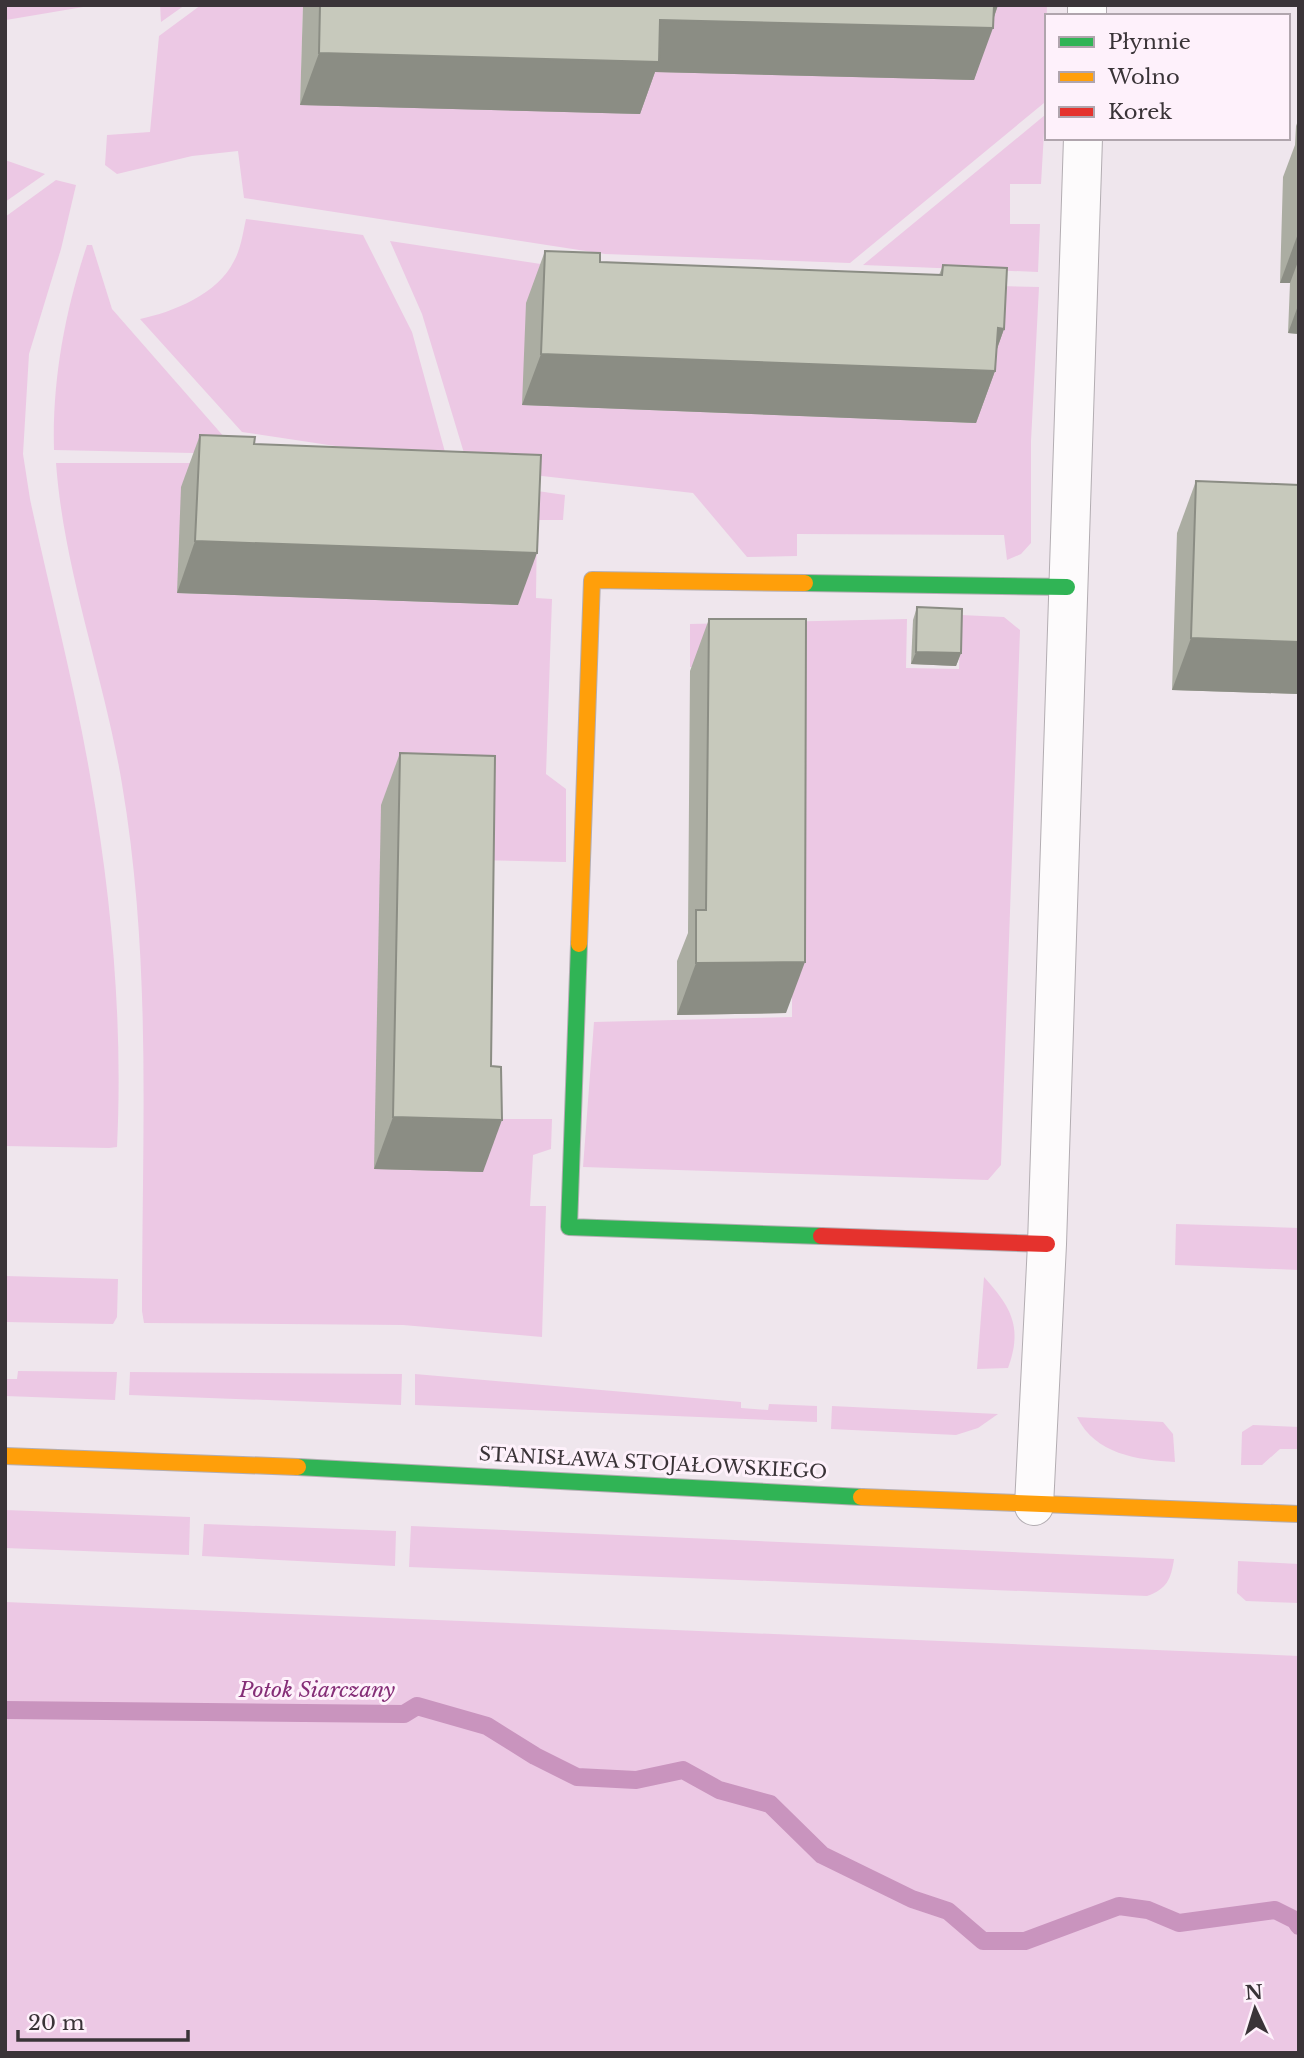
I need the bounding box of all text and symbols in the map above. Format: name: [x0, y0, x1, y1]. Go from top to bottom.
legend: [1045, 14, 1290, 140]
text: Płynnie: [1108, 29, 1191, 55]
text: Wolno: [1107, 64, 1180, 90]
text: Korek: [1108, 99, 1172, 125]
street label: STANISŁAWA STOJAŁOWSKIEGO: [478, 1442, 828, 1484]
water label: Potok Siarczany: [238, 1677, 395, 1703]
north arrow: [1220, 1974, 1290, 2044]
text: N: [1244, 1980, 1264, 2005]
scale bar: [18, 1998, 187, 2042]
text: 20 m: [28, 2010, 85, 2036]

